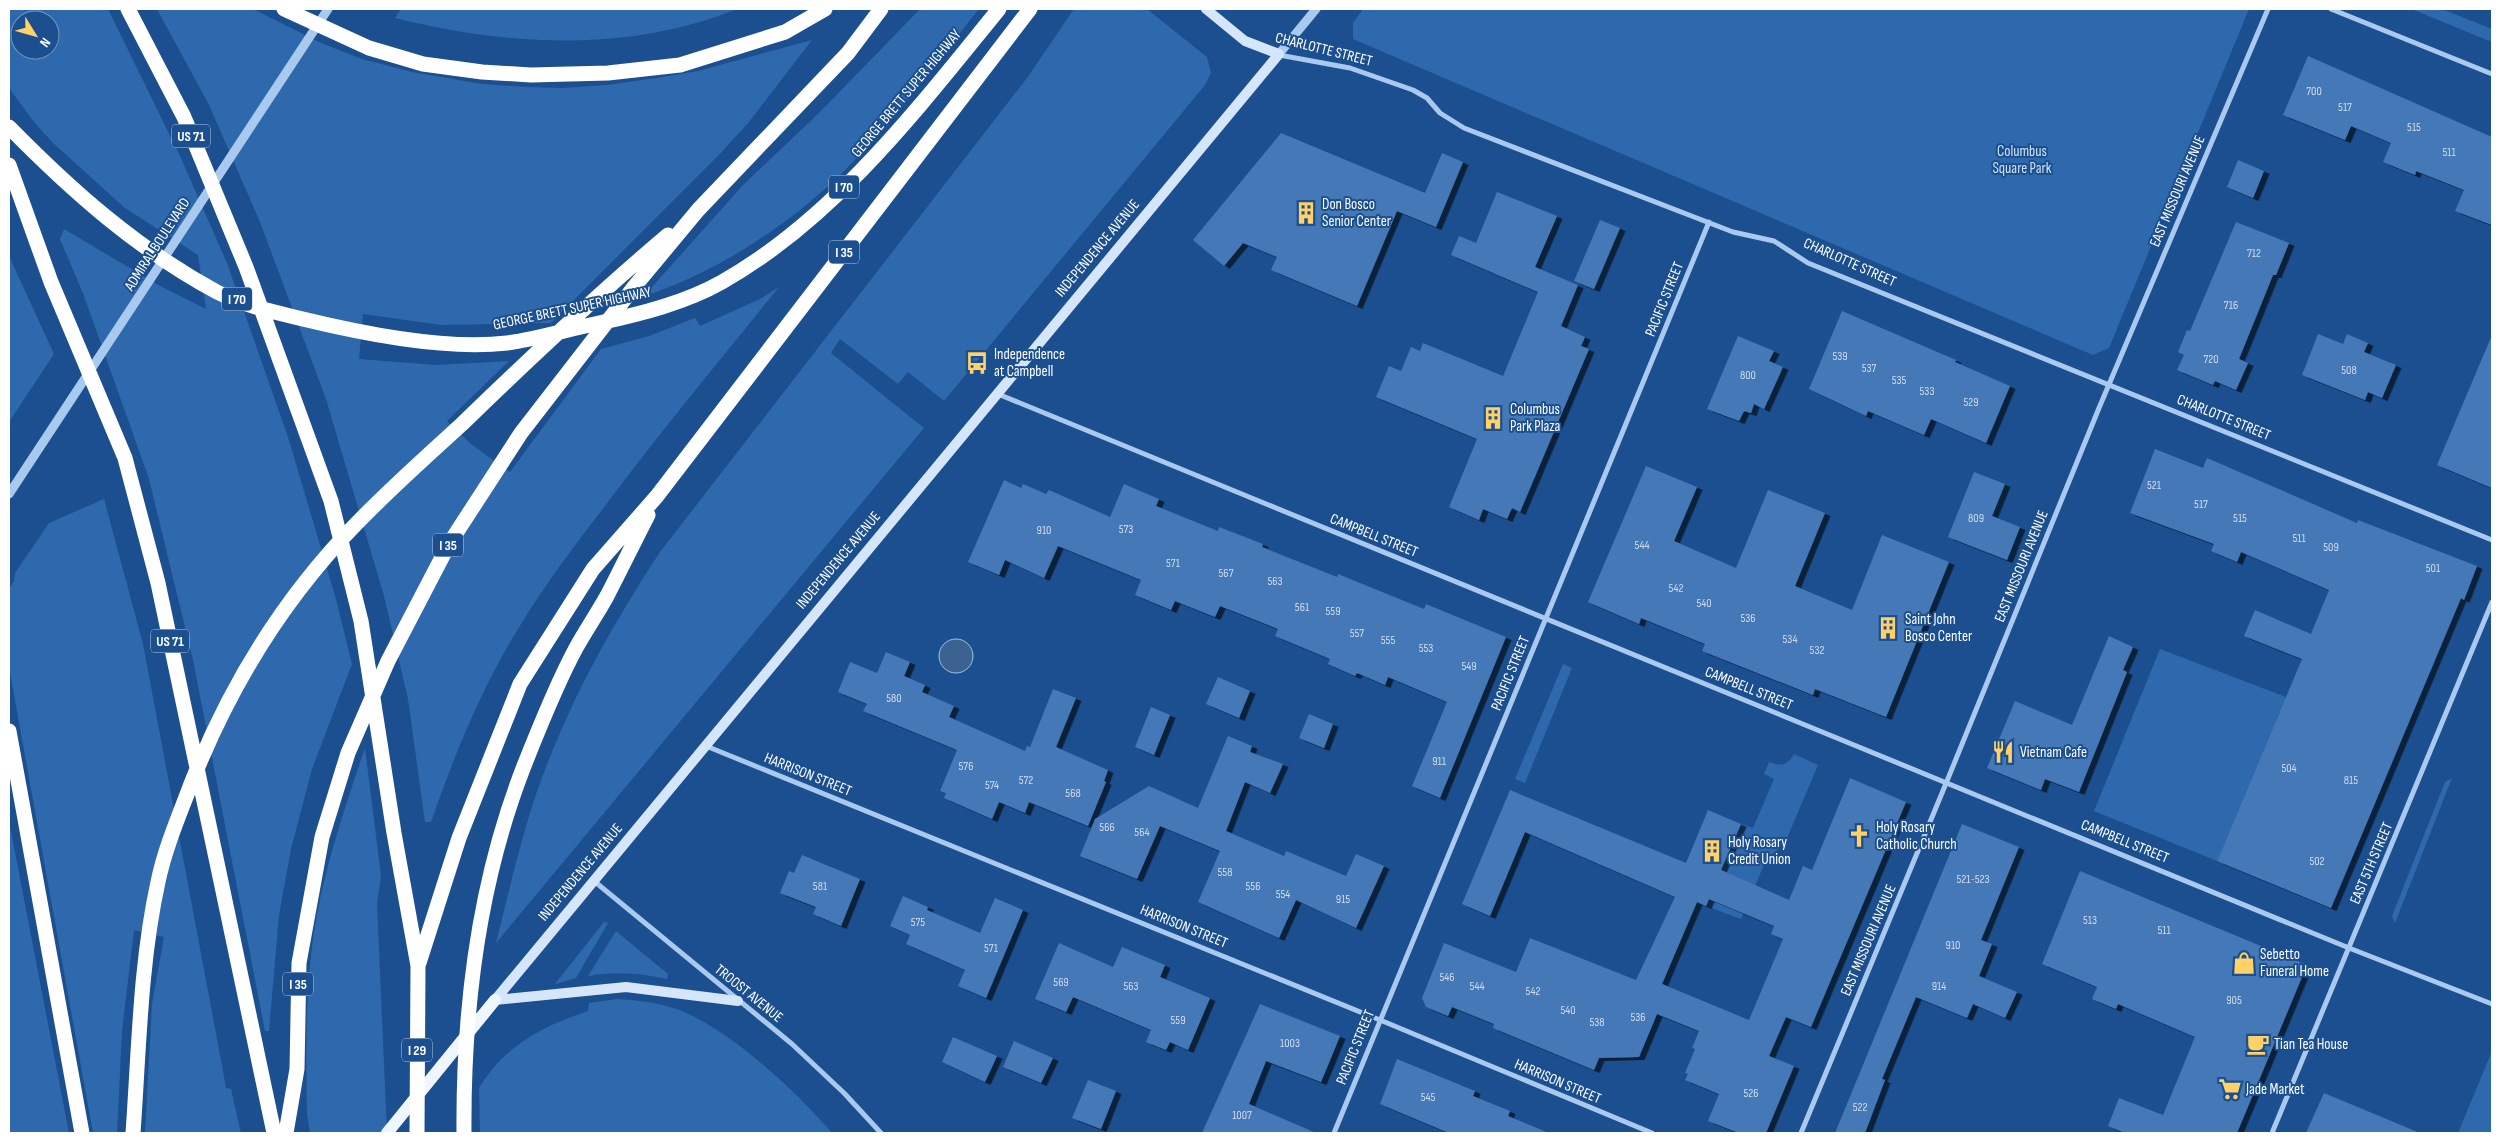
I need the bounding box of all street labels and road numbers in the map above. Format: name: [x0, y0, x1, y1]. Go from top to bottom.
street label: GEORGE BRETT SUPER HIGHWAY: [847, 25, 966, 161]
street label: CHARLOTTE STREET: [1273, 28, 1374, 71]
road number: US 71: [172, 124, 210, 148]
street label: EAST MISSOURI AVENUE: [2145, 133, 2209, 250]
road number: I 70: [829, 176, 859, 198]
street label: ADMIRAL BOULEVARD: [120, 194, 195, 295]
street label: INDEPENDENCE AVENUE: [1051, 196, 1144, 301]
street label: CHARLOTTE STREET: [1801, 234, 1899, 291]
road number: I 35: [829, 240, 859, 264]
street label: PACIFIC STREET: [1641, 259, 1688, 339]
street label: GEORGE BRETT SUPER HIGHWAY: [491, 282, 654, 335]
road number: I 70: [222, 288, 252, 310]
street label: CHARLOTTE STREET: [2174, 390, 2273, 445]
street label: EAST MISSOURI AVENUE: [1990, 507, 2053, 625]
street label: INDEPENDENCE AVENUE: [792, 508, 885, 613]
street label: CAMPBELL STREET: [1327, 509, 1421, 562]
road number: I 35: [433, 534, 463, 556]
road number: US 71: [151, 630, 189, 652]
street label: PACIFIC STREET: [1487, 633, 1534, 713]
street label: CAMPBELL STREET: [1702, 662, 1796, 715]
street label: HARRISON STREET: [761, 748, 854, 801]
street label: CAMPBELL STREET: [2078, 815, 2172, 868]
street label: EAST 5TH STREET: [2346, 819, 2397, 907]
street label: INDEPENDENCE AVENUE: [534, 820, 627, 925]
street label: EAST MISSOURI AVENUE: [1836, 882, 1900, 999]
street label: HARRISON STREET: [1137, 900, 1230, 953]
street label: TROOST AVENUE: [711, 960, 787, 1027]
road number: I 35: [283, 972, 313, 996]
street label: PACIFIC STREET: [1332, 1007, 1379, 1087]
road number: I 29: [402, 1038, 432, 1062]
street label: HARRISON STREET: [1511, 1055, 1604, 1108]

